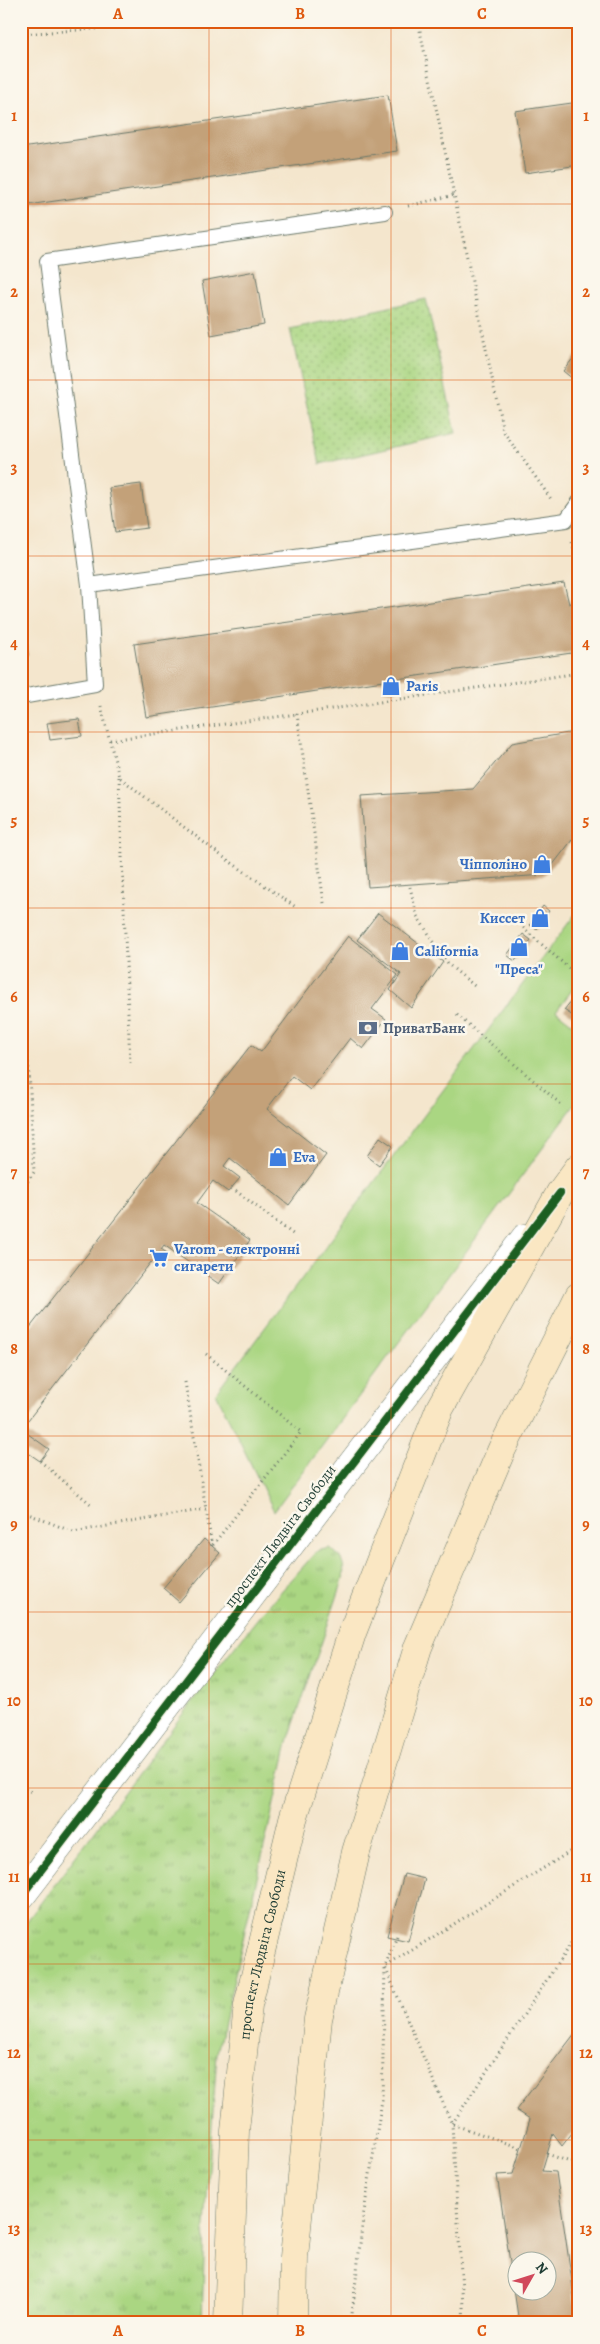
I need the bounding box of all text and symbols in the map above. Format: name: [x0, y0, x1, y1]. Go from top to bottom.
text: A: [112, 3, 124, 25]
text: B: [295, 3, 305, 25]
text: C: [477, 3, 487, 25]
text: 1: [11, 105, 17, 127]
text: 1: [583, 105, 589, 127]
text: 2: [10, 281, 18, 303]
text: 2: [582, 281, 590, 303]
text: 3: [11, 457, 18, 479]
text: 3: [583, 457, 590, 479]
text: 4: [10, 633, 18, 655]
text: 4: [582, 633, 590, 655]
shop icon: Paris: [380, 675, 402, 697]
place label: Paris: [406, 676, 438, 696]
text: 5: [11, 810, 18, 832]
text: 5: [583, 810, 590, 832]
shop icon: Чіпполіно: [531, 853, 553, 875]
place label: Чіпполіно: [460, 854, 527, 874]
shop icon: Киссет: [529, 907, 551, 929]
place label: Киссет: [480, 908, 525, 928]
shop icon: "Преса": [508, 936, 530, 958]
shop icon: California: [389, 940, 411, 962]
place label: California: [415, 941, 479, 961]
place label: "Преса": [495, 959, 543, 979]
text: 6: [10, 986, 18, 1008]
text: 6: [582, 986, 590, 1008]
bank icon: ПриватБанк: [357, 1017, 379, 1039]
place label: ПриватБанк: [383, 1018, 465, 1038]
shop icon: Eva: [267, 1146, 289, 1168]
place label: Eva: [293, 1147, 316, 1167]
text: 7: [11, 1162, 18, 1184]
text: 7: [583, 1162, 590, 1184]
place label: Varom - електронні сигарети: [173, 1239, 301, 1276]
supermarket icon: Varom - електронні сигарети: [148, 1247, 170, 1269]
text: 8: [10, 1338, 18, 1360]
text: 8: [582, 1338, 590, 1360]
street label: проспект Людвіга Свободи: [220, 1460, 341, 1612]
text: 9: [10, 1514, 18, 1536]
text: 9: [582, 1514, 590, 1536]
text: 10: [7, 1690, 21, 1712]
text: 10: [579, 1690, 593, 1712]
text: 11: [8, 1866, 20, 1888]
text: 11: [580, 1866, 592, 1888]
street label: проспект Людвіга Свободи: [234, 1867, 291, 2041]
text: 12: [7, 2042, 21, 2064]
text: 12: [579, 2042, 593, 2064]
text: 13: [8, 2218, 20, 2240]
text: 13: [580, 2218, 592, 2240]
north arrow: [508, 2252, 558, 2302]
text: N: [531, 2258, 552, 2278]
text: A: [112, 2320, 124, 2342]
text: B: [295, 2320, 305, 2342]
text: C: [477, 2320, 487, 2342]

